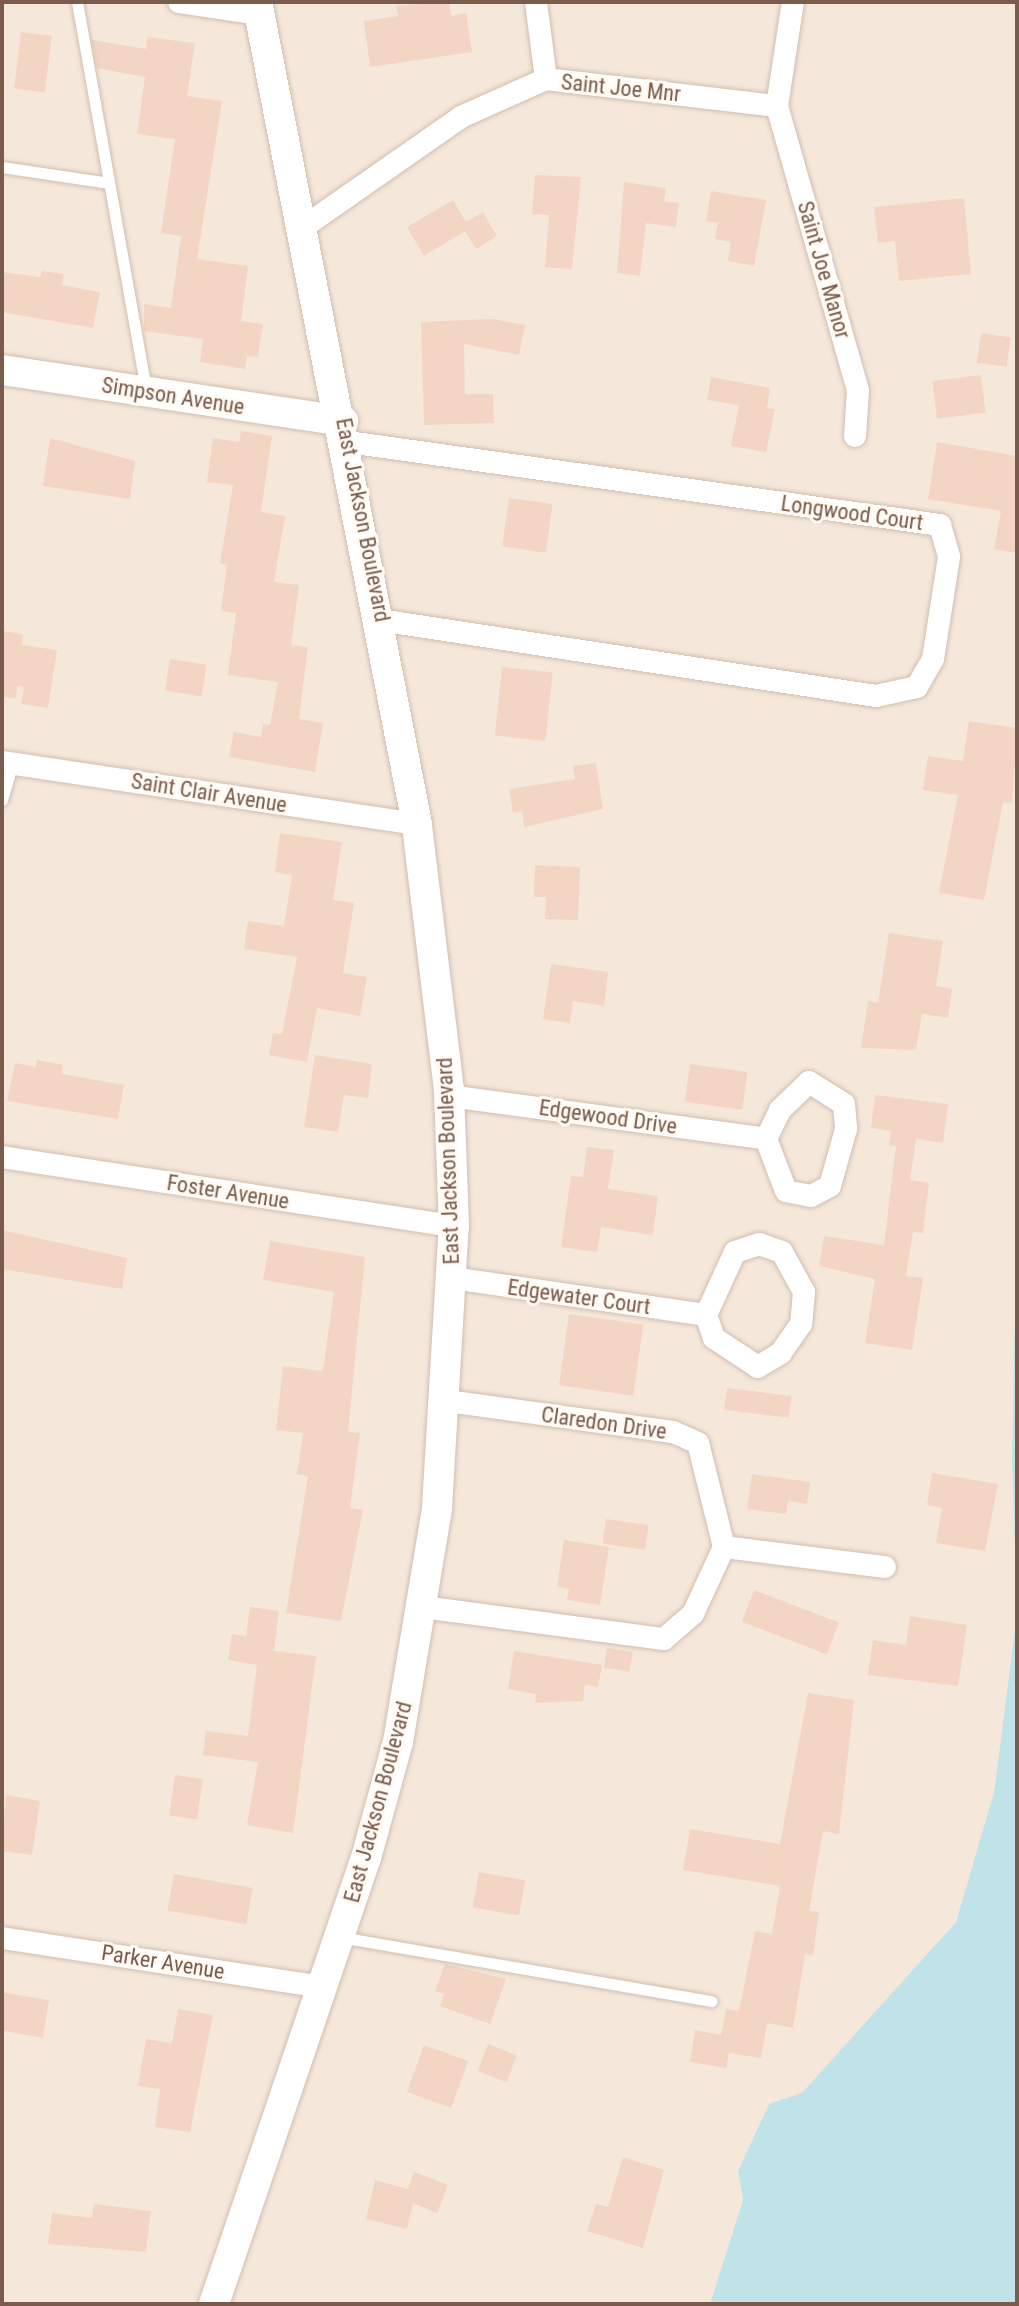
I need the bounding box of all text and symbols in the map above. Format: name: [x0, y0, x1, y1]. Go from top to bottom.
street label: Saint Joe Mnr: [560, 69, 682, 107]
street label: Saint Joe Manor: [792, 198, 856, 342]
street label: Simpson Avenue: [100, 372, 246, 420]
street label: East Jackson Boulevard: [330, 416, 396, 624]
street label: Longwood Court: [779, 490, 925, 536]
street label: Saint Clair Avenue: [129, 768, 289, 818]
street label: East Jackson Boulevard: [431, 1057, 465, 1265]
street label: Edgewood Drive: [537, 1094, 679, 1140]
street label: Foster Avenue: [165, 1169, 291, 1215]
street label: Edgewater Court: [506, 1274, 652, 1320]
street label: Claredon Drive: [540, 1401, 668, 1445]
street label: East Jackson Boulevard: [338, 1699, 418, 1905]
street label: Parker Avenue: [99, 1939, 227, 1985]

